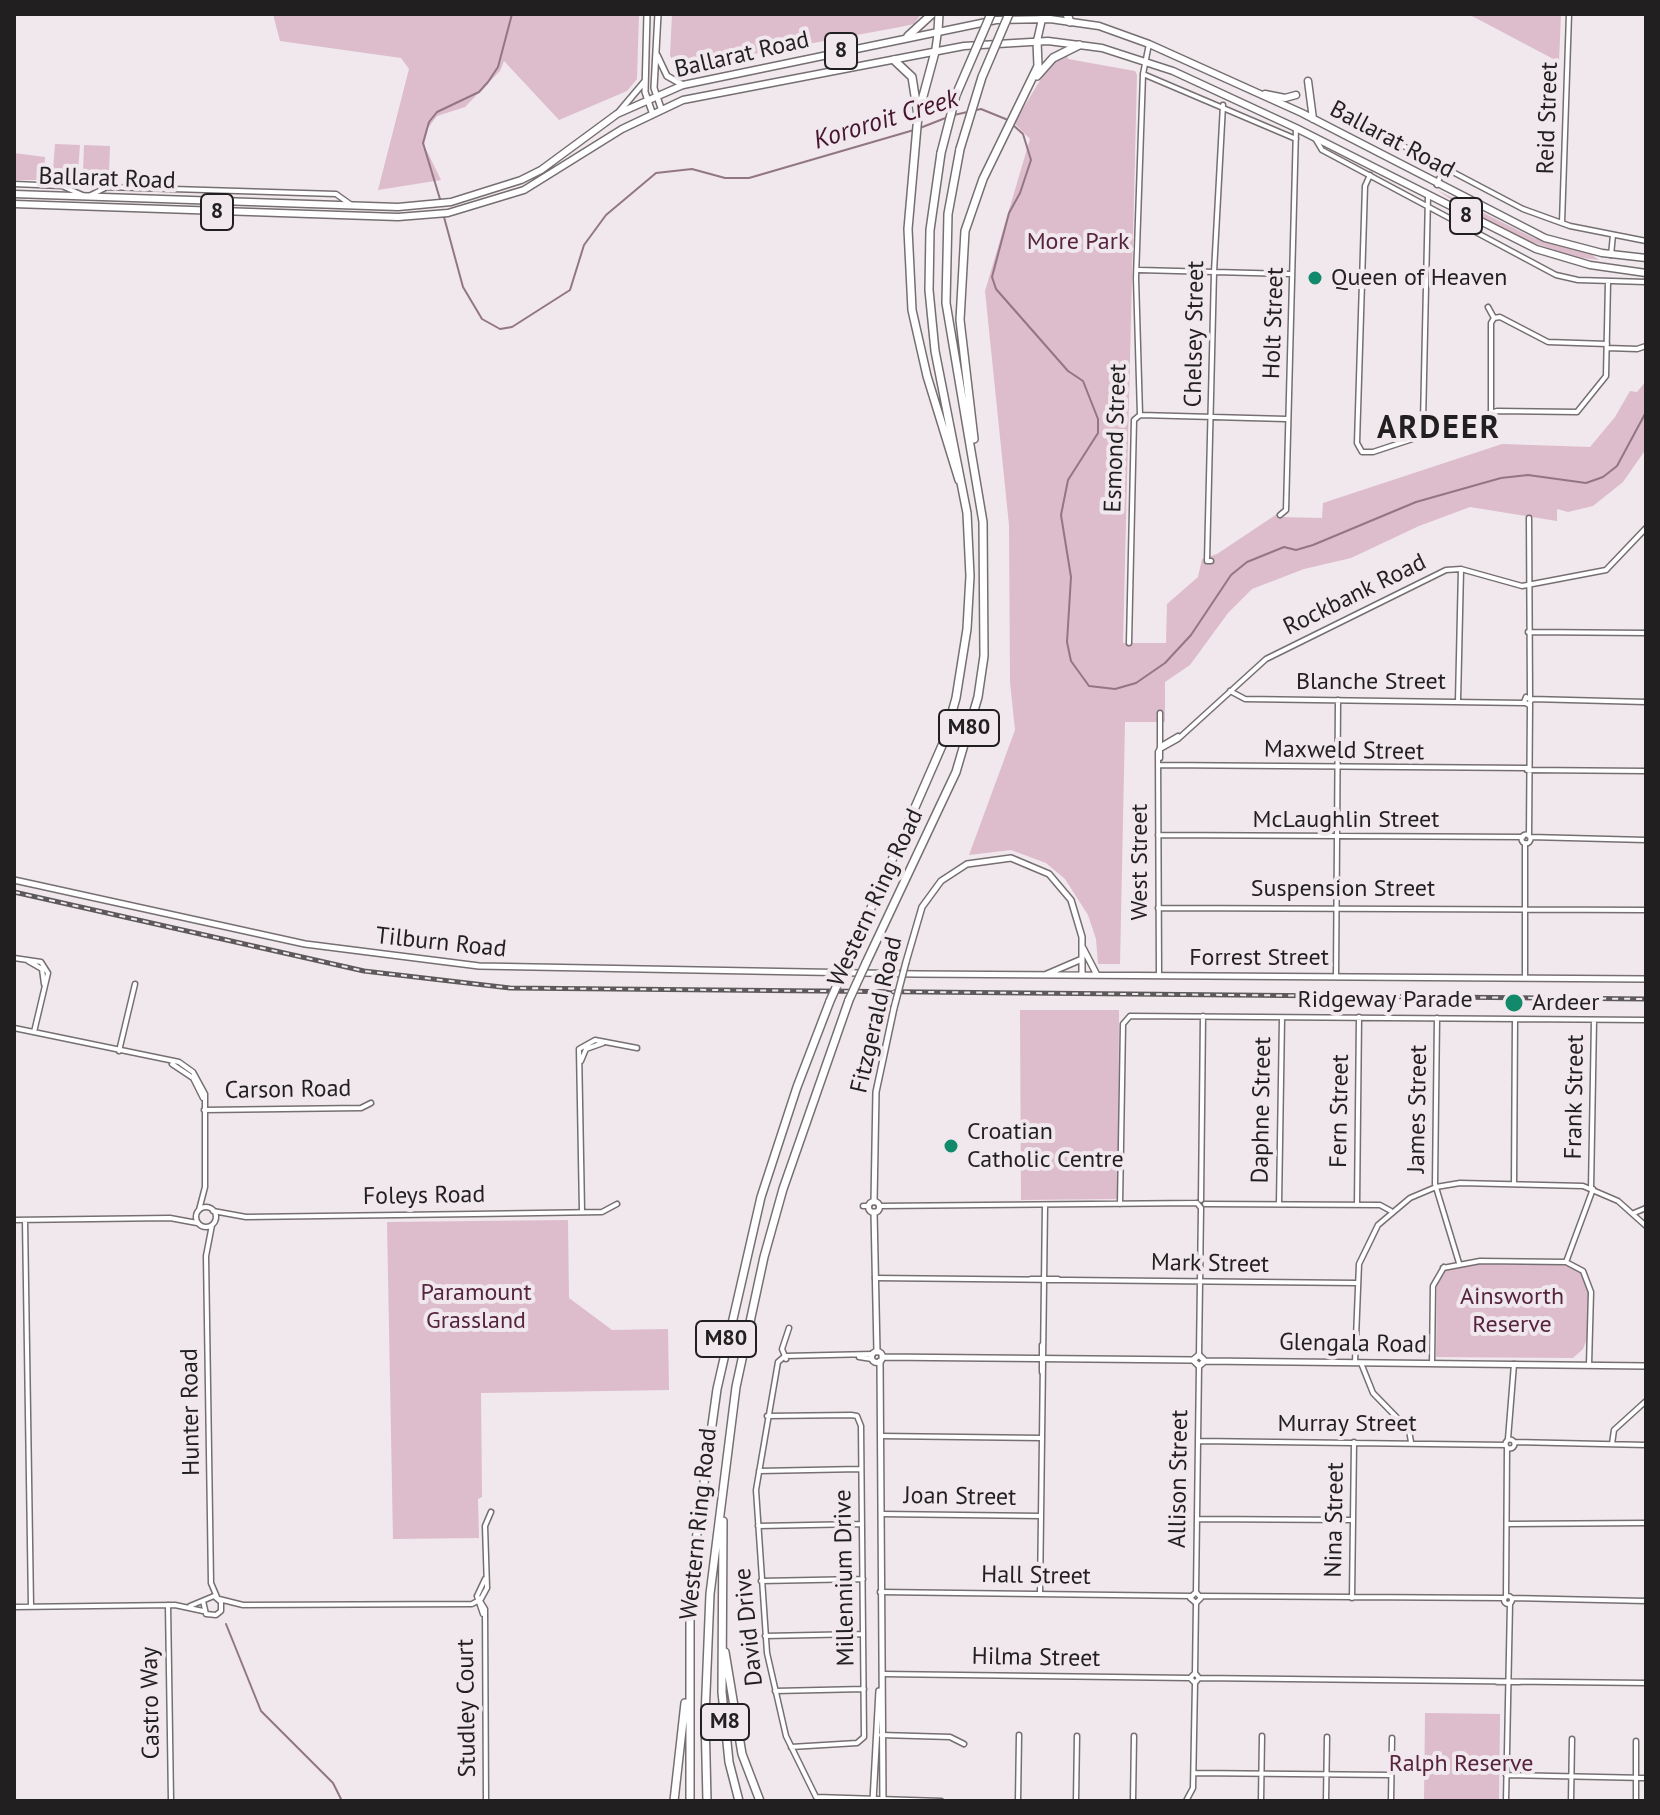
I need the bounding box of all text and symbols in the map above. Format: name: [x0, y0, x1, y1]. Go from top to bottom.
street label: Ballarat Road: [672, 26, 812, 84]
road number: 8: [825, 33, 857, 69]
street label: Reid Street: [1532, 61, 1564, 175]
water label: Kororoit Creek: [810, 83, 962, 157]
street label: Ballarat Road: [1325, 95, 1459, 185]
street label: Ballarat Road: [38, 162, 176, 196]
road number: 8: [201, 194, 233, 230]
road number: 8: [1450, 198, 1482, 234]
park label: More Park: [1027, 228, 1129, 256]
street label: Chelsey Street: [1179, 260, 1211, 408]
place label: Queen of Heaven: [1331, 264, 1507, 292]
street label: Holt Street: [1258, 267, 1290, 379]
marker: Queen of Heaven: [1306, 269, 1324, 287]
street label: Esmond Street: [1099, 363, 1133, 513]
district label: ARDEER: [1377, 410, 1501, 448]
street label: Rockbank Road: [1279, 548, 1431, 642]
street label: Blanche Street: [1296, 668, 1446, 696]
road number: M80: [939, 710, 999, 746]
street label: Maxweld Street: [1264, 735, 1424, 767]
street label: West Street: [1126, 804, 1154, 920]
street label: Western Ring Road: [822, 805, 930, 991]
street label: McLaughlin Street: [1253, 806, 1439, 834]
street label: Suspension Street: [1251, 875, 1435, 903]
street label: Tilburn Road: [374, 922, 508, 964]
street label: Fitzgerald Road: [845, 934, 909, 1096]
street label: Forrest Street: [1189, 944, 1329, 972]
street label: Ridgeway Parade: [1297, 986, 1473, 1014]
place label: Ardeer: [1532, 989, 1599, 1017]
marker: Ardeer: [1503, 992, 1525, 1014]
street label: Frank Street: [1560, 1034, 1590, 1160]
street label: Daphne Street: [1246, 1036, 1278, 1184]
street label: James Street: [1402, 1045, 1434, 1173]
street label: Fern Street: [1325, 1054, 1355, 1168]
street label: Carson Road: [224, 1074, 352, 1106]
place label: Croatian Catholic Centre: [967, 1118, 1124, 1174]
marker: Croatian Catholic Centre: [942, 1137, 960, 1155]
street label: Foleys Road: [363, 1181, 485, 1211]
street label: Mark Street: [1151, 1249, 1269, 1279]
park label: Paramount Grassland: [420, 1279, 532, 1335]
park label: Ainsworth Reserve: [1460, 1283, 1564, 1339]
road number: M80: [696, 1321, 756, 1357]
street label: Glengala Road: [1279, 1328, 1427, 1360]
street label: Hunter Road: [175, 1348, 207, 1476]
street label: Allison Street: [1163, 1410, 1195, 1548]
street label: Murray Street: [1277, 1410, 1417, 1438]
street label: Western Ring Road: [675, 1427, 723, 1621]
street label: Nina Street: [1320, 1462, 1350, 1578]
street label: Joan Street: [903, 1482, 1017, 1512]
street label: Millennium Drive: [829, 1489, 861, 1667]
street label: Hall Street: [981, 1561, 1091, 1591]
street label: David Drive: [728, 1566, 770, 1688]
street label: Studley Court: [451, 1638, 483, 1778]
street label: Hilma Street: [971, 1642, 1101, 1674]
street label: Castro Way: [136, 1646, 166, 1760]
road number: M8: [701, 1704, 749, 1740]
park label: Ralph Reserve: [1389, 1750, 1533, 1778]

